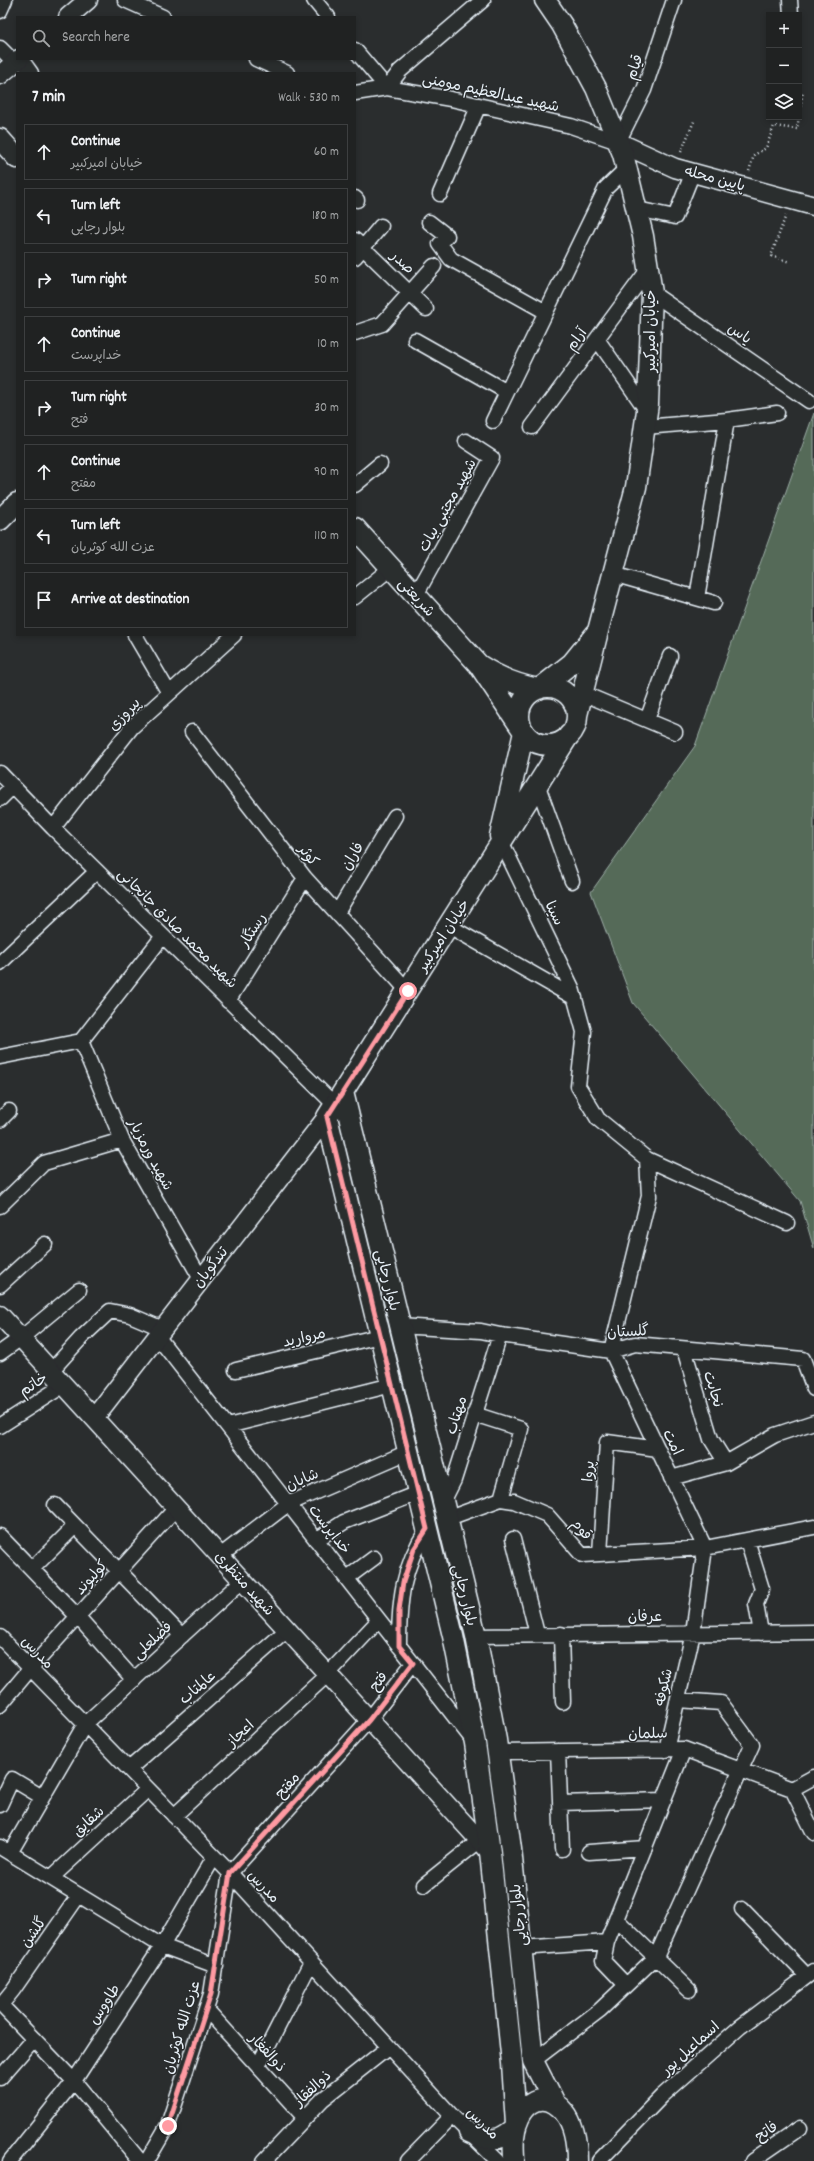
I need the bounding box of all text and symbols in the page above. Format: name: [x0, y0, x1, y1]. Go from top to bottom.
map controls: [766, 12, 802, 120]
button: +: [766, 12, 802, 48]
search box: [16, 16, 356, 60]
icon: search: [30, 27, 52, 49]
text: Search here: [62, 27, 130, 49]
button: −: [766, 48, 802, 84]
street label: قیام: [621, 52, 650, 83]
street label: شهید عبدالعظیم مومنی: [420, 69, 561, 119]
button: layers: [766, 84, 802, 120]
text: 7 min: [32, 86, 65, 110]
text: Walk · 530 m: [278, 89, 340, 108]
text: Continue: [71, 131, 120, 153]
icon: ahead: [33, 141, 55, 163]
text: 60 m: [314, 143, 339, 162]
text: خیابان امیرکبیر: [71, 155, 143, 174]
street label: پایین محله: [682, 161, 747, 199]
text: Turn left: [71, 195, 120, 217]
icon: left: [33, 205, 55, 227]
text: 180 m: [312, 207, 339, 226]
text: بلوار رجایی: [71, 219, 125, 238]
street label: صدر: [384, 246, 419, 280]
icon: right: [33, 269, 55, 291]
text: Turn right: [71, 269, 127, 291]
text: 50 m: [314, 271, 339, 290]
street label: خیابان امیرکبیر: [641, 290, 663, 374]
street label: یاس: [722, 318, 756, 351]
text: Continue: [71, 323, 120, 345]
street label: آرام: [562, 323, 594, 356]
icon: ahead: [33, 333, 55, 355]
text: 10 m: [317, 335, 339, 354]
text: خداپرست: [71, 347, 121, 366]
text: Turn right: [71, 387, 127, 409]
icon: right: [33, 397, 55, 419]
text: 30 m: [314, 399, 339, 418]
text: فتح: [71, 411, 88, 430]
text: Continue: [71, 451, 120, 473]
street label: شهید مجتبی بیات: [414, 455, 483, 557]
icon: ahead: [33, 461, 55, 483]
text: 90 m: [314, 463, 339, 482]
text: مفتح: [71, 475, 96, 494]
text: Turn left: [71, 515, 120, 537]
icon: left: [33, 525, 55, 547]
text: 110 m: [314, 527, 339, 546]
text: عزت الله کوثریان: [71, 539, 155, 558]
street label: شریعتی: [392, 574, 439, 623]
icon: arrive: [33, 589, 55, 611]
text: Arrive at destination: [71, 589, 189, 611]
street label: پیروزی: [104, 694, 147, 737]
street label: کوثر: [290, 839, 323, 872]
street label: فاران: [337, 839, 371, 875]
street label: شهید محمد صادق جانجانی: [111, 864, 242, 995]
street label: خیابان امیرکبیر: [412, 895, 476, 978]
street label: سینا: [538, 898, 569, 930]
street label: رستگار: [234, 909, 273, 954]
route start: [399, 982, 417, 1000]
street label: شهید ورمزیار: [120, 1114, 178, 1195]
street label: تندگویان: [189, 1243, 235, 1293]
street label: بلوار رجایی: [368, 1247, 404, 1314]
street label: گلستان: [607, 1321, 650, 1345]
street label: مروارید: [281, 1323, 328, 1355]
street label: خاتم: [15, 1368, 53, 1403]
street label: نجابت: [696, 1369, 728, 1410]
street label: مهتاب: [441, 1394, 474, 1438]
street label: امت: [655, 1426, 687, 1460]
street label: پروا: [578, 1460, 602, 1482]
street label: شایان: [283, 1464, 323, 1498]
street label: خداپرست: [302, 1501, 355, 1560]
street label: قوم: [565, 1514, 596, 1546]
street label: شهید منتظری: [208, 1547, 279, 1622]
street label: کولیوند: [71, 1556, 114, 1601]
street label: بلوار رجایی: [445, 1562, 481, 1629]
street label: عرفان: [628, 1607, 662, 1629]
street label: فضلعلی: [129, 1617, 178, 1666]
street label: مدرس: [15, 1632, 58, 1675]
street label: عالمتاب: [175, 1666, 222, 1711]
street label: شکوفه: [650, 1666, 680, 1708]
street label: فتح: [365, 1668, 394, 1697]
street label: اعجاز: [222, 1716, 260, 1754]
street label: سلمان: [628, 1724, 668, 1746]
street label: مفتح: [271, 1768, 306, 1804]
street label: شقایق: [68, 1802, 110, 1843]
street label: مدرس: [241, 1866, 284, 1909]
street label: بلوار رجایی: [506, 1882, 534, 1947]
street label: گلشن: [16, 1913, 53, 1953]
street label: عزت الله کوثریان: [158, 1978, 208, 2077]
street label: طاووس: [84, 1980, 127, 2030]
street label: اسماعیل پور: [656, 2017, 726, 2082]
street label: ذوالفغار: [242, 2028, 290, 2078]
street label: ذوالفقار: [289, 2066, 337, 2113]
street label: مدرس: [460, 2103, 503, 2146]
route end: [159, 2117, 177, 2135]
street label: فاتح: [751, 2117, 783, 2148]

